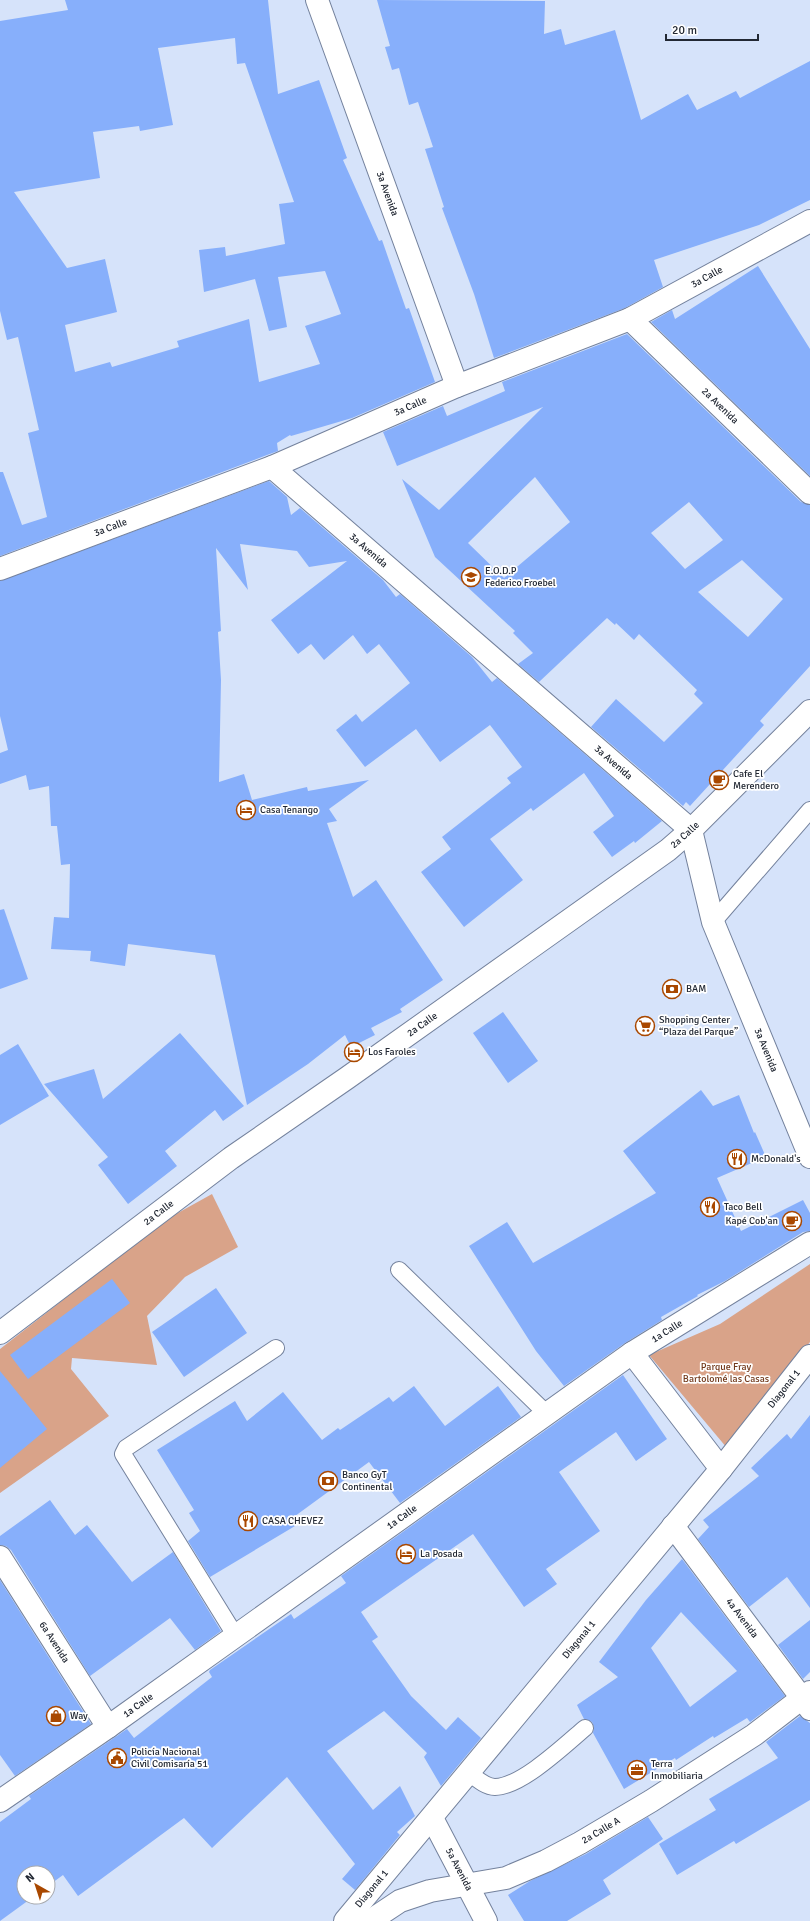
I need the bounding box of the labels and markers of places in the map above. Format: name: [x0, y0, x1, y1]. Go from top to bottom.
place label: E.O.D.P Federico Froebel: [485, 565, 556, 589]
school or university icon: E.O.D.P Federico Froebel: [460, 566, 482, 588]
place label: Cafe El Merendero: [733, 768, 779, 792]
cafe icon: Cafe El Merendero: [708, 769, 730, 791]
hotel icon: Casa Tenango: [235, 799, 257, 821]
place label: Casa Tenango: [260, 804, 318, 816]
bank icon: BAM: [661, 978, 683, 1000]
place label: BAM: [686, 983, 706, 995]
place label: Shopping Center “Plaza del Parque”: [659, 1014, 738, 1038]
supermarket icon: Shopping Center “Plaza del Parque”: [634, 1015, 656, 1037]
hotel icon: Los Faroles: [343, 1041, 365, 1063]
place label: Los Faroles: [368, 1046, 416, 1058]
restaurant icon: McDonald's: [726, 1148, 748, 1170]
place label: McDonald's: [751, 1153, 801, 1165]
restaurant icon: Taco Bell: [699, 1196, 721, 1218]
place label: Taco Bell: [724, 1201, 762, 1213]
cafe icon: Kapé Cob'an: [781, 1210, 803, 1232]
place label: Kapé Cob'an: [725, 1215, 778, 1227]
place label: Banco GyT Continental: [342, 1469, 392, 1493]
bank icon: Banco GyT Continental: [317, 1470, 339, 1492]
restaurant icon: CASA CHEVEZ: [237, 1510, 259, 1532]
place label: CASA CHEVEZ: [262, 1515, 324, 1527]
hotel icon: La Posada: [395, 1543, 417, 1565]
place label: La Posada: [420, 1548, 463, 1560]
shop icon: Way: [45, 1705, 67, 1727]
place label: Way: [70, 1710, 88, 1722]
place label: Policía Nacional Civil Comisaría 51: [131, 1746, 208, 1770]
public building icon: Policía Nacional Civil Comisaría 51: [106, 1747, 128, 1769]
place label: Terra Inmobiliaria: [651, 1758, 703, 1782]
office icon: Terra Inmobiliaria: [626, 1759, 648, 1781]

